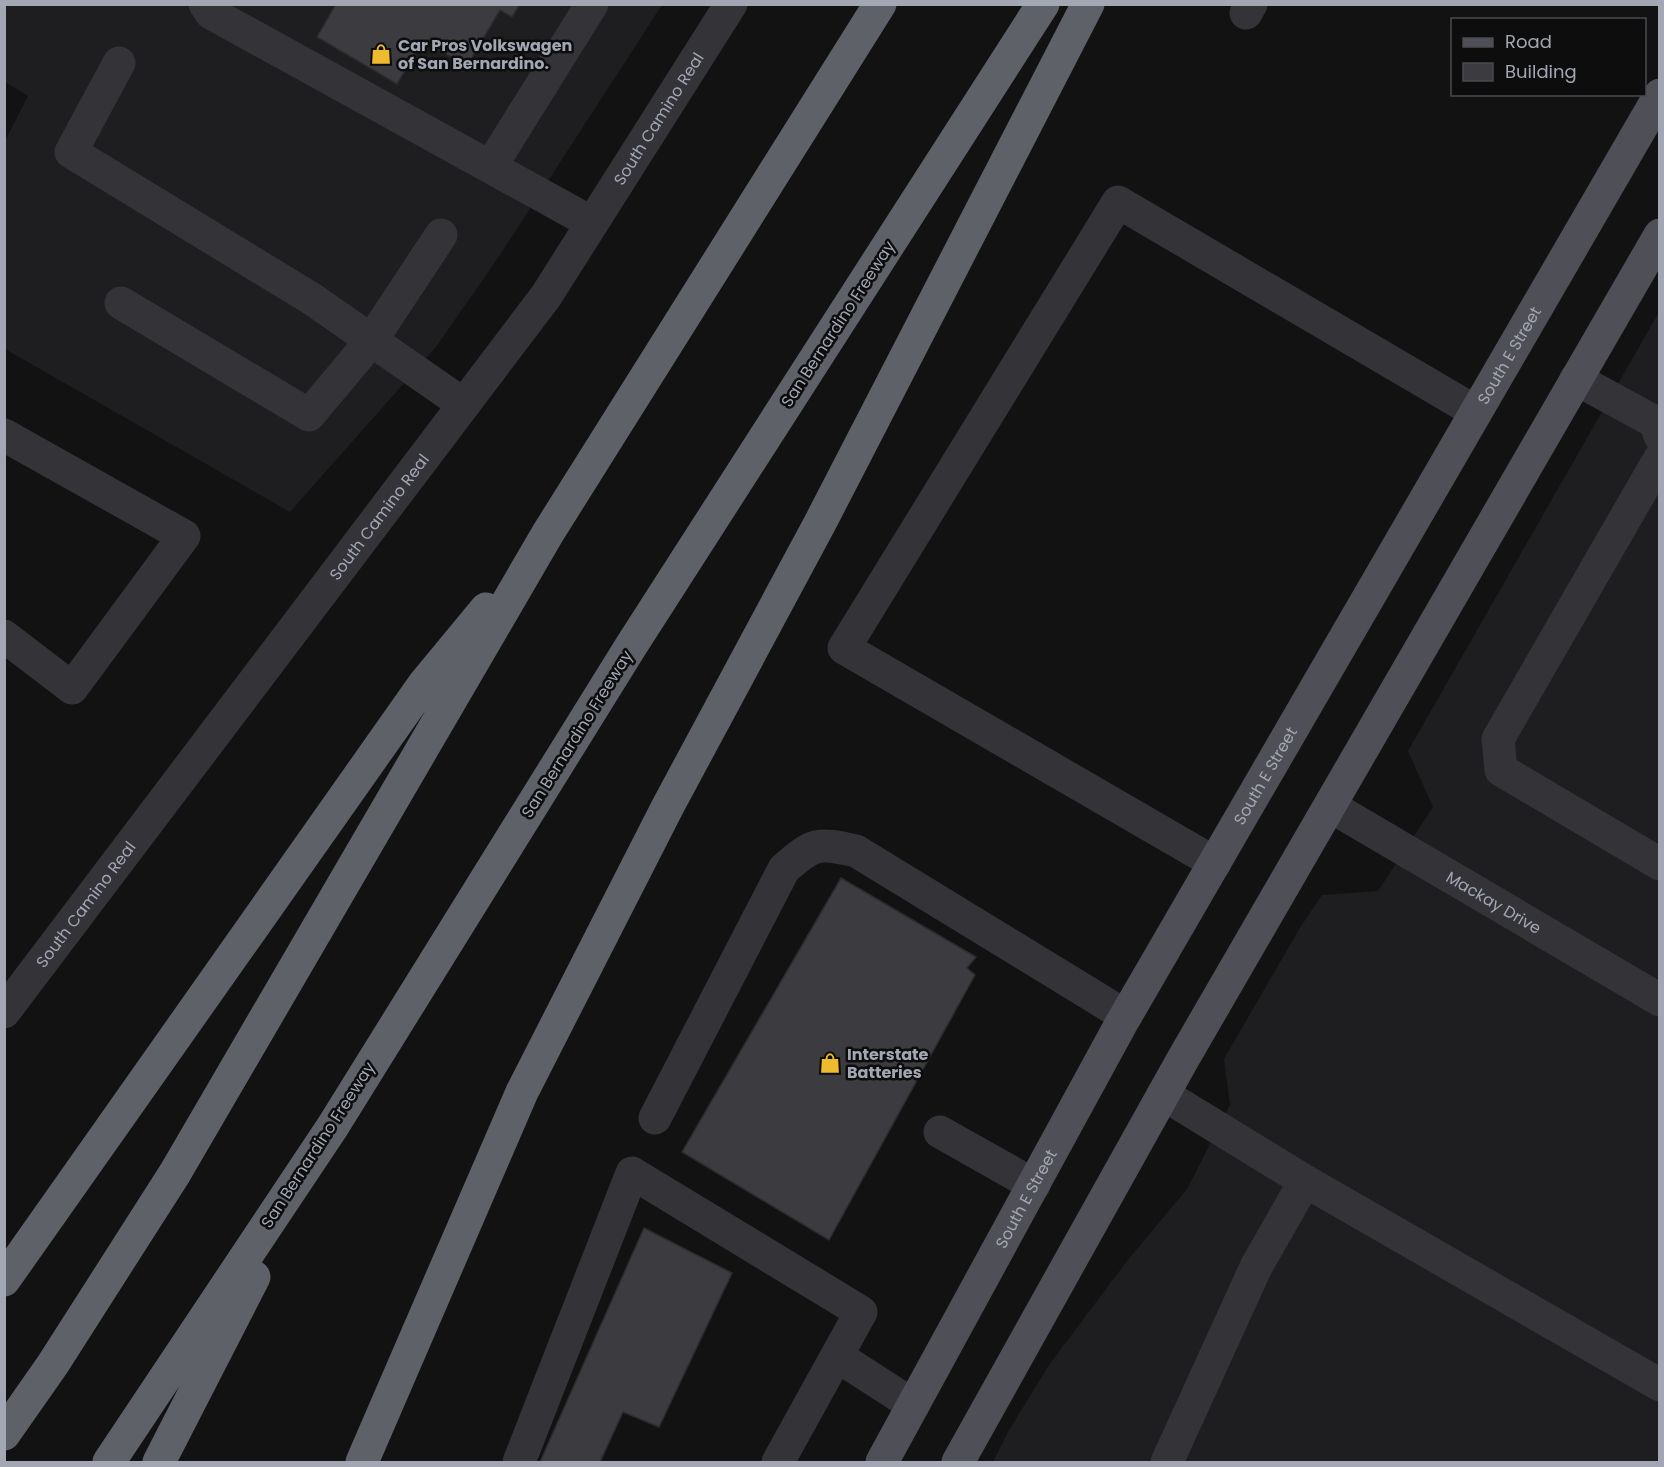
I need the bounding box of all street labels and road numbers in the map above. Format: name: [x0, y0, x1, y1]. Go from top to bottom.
street label: South Camino Real: [608, 48, 709, 189]
street label: San Bernardino Freeway: [776, 236, 900, 412]
street label: South E Street: [1471, 302, 1546, 409]
street label: South Camino Real: [323, 449, 434, 585]
street label: San Bernardino Freeway: [516, 646, 638, 822]
street label: South E Street: [1228, 722, 1303, 829]
street label: South Camino Real: [30, 836, 141, 972]
street label: Mackay Drive: [1442, 865, 1546, 939]
street label: San Bernardino Freeway: [256, 1057, 380, 1233]
street label: South E Street: [989, 1145, 1062, 1252]

